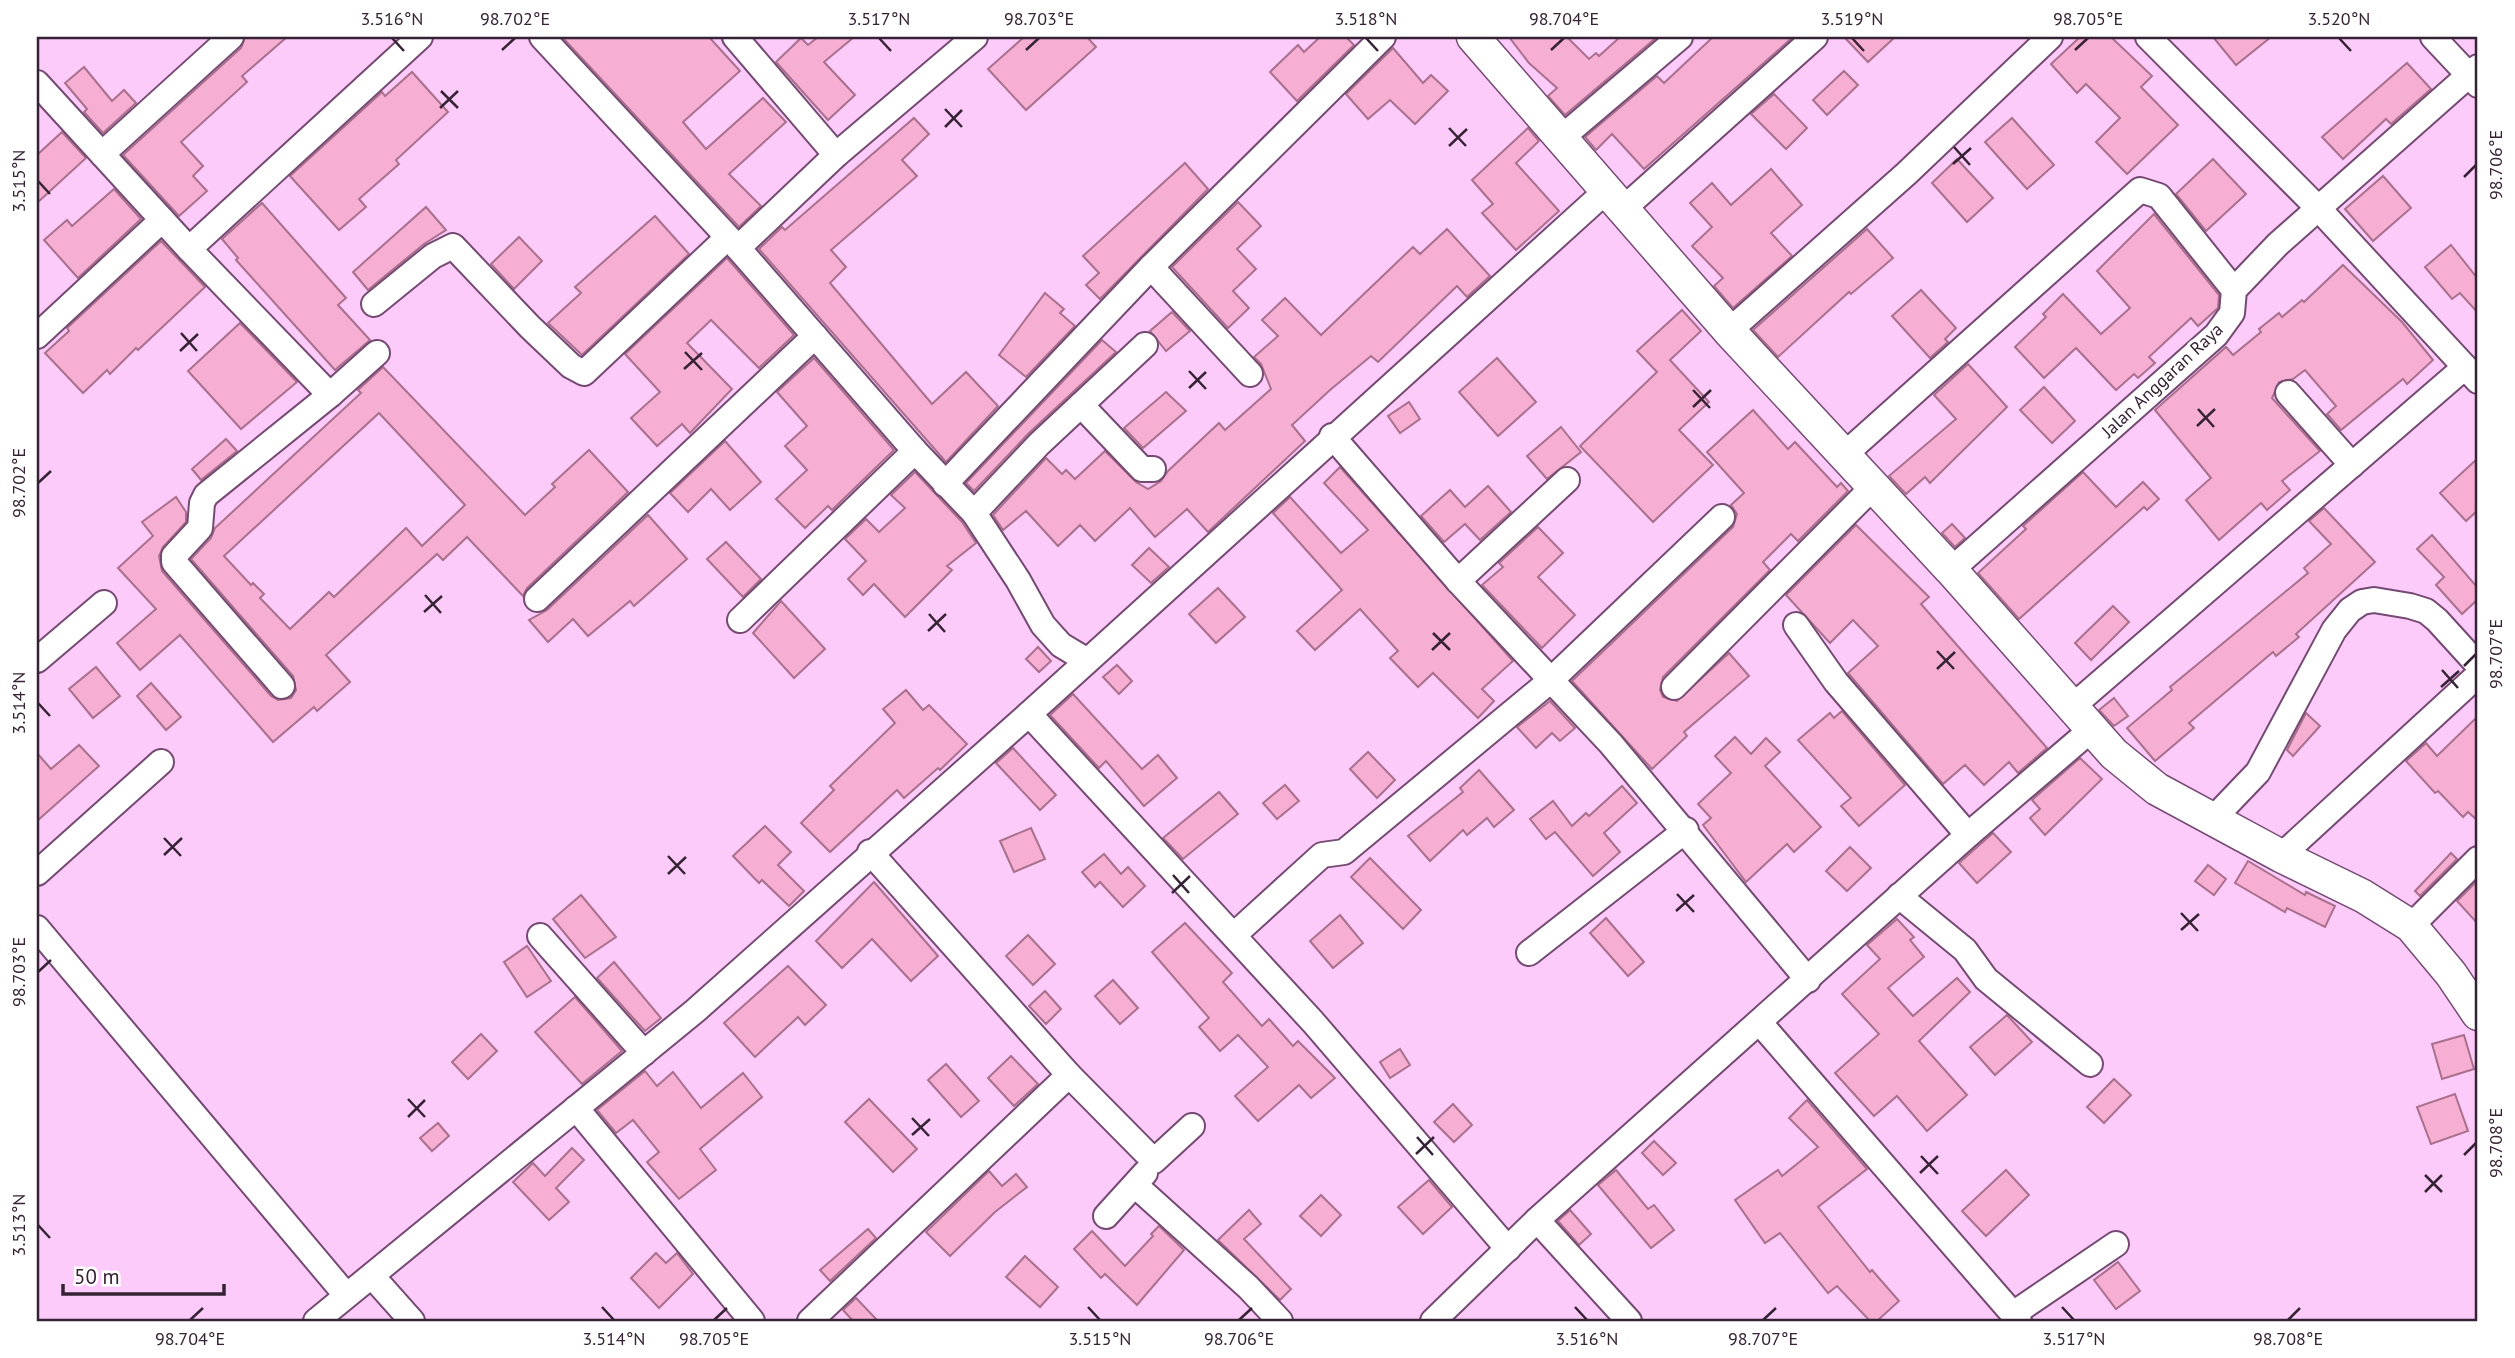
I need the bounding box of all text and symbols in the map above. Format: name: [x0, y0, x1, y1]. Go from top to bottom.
text: 3.516°N: [361, 7, 423, 30]
text: 98.702°E: [480, 7, 550, 30]
text: 3.517°N: [848, 7, 910, 30]
text: 98.703°E: [1004, 7, 1074, 30]
text: 3.518°N: [1335, 7, 1397, 30]
text: 98.704°E: [1529, 7, 1599, 30]
text: 3.519°N: [1821, 7, 1883, 30]
text: 98.705°E: [2053, 7, 2123, 30]
text: 3.520°N: [2308, 7, 2370, 30]
text: 98.706°E: [2484, 130, 2507, 200]
text: 3.515°N: [7, 150, 30, 212]
street label: Jalan Anggaran Raya: [2096, 318, 2227, 443]
text: 98.702°E: [7, 448, 30, 518]
text: 98.707°E: [2484, 619, 2507, 689]
text: 3.514°N: [7, 672, 30, 734]
text: 98.703°E: [7, 937, 30, 1007]
text: 98.708°E: [2484, 1108, 2507, 1178]
text: 3.513°N: [7, 1194, 30, 1256]
scale bar: [63, 1253, 224, 1297]
text: 50 m: [74, 1263, 120, 1290]
text: 98.704°E: [155, 1327, 225, 1350]
text: 3.514°N: [583, 1327, 645, 1350]
text: 98.705°E: [679, 1327, 749, 1350]
text: 3.515°N: [1069, 1327, 1131, 1350]
text: 98.706°E: [1204, 1327, 1274, 1350]
text: 3.516°N: [1556, 1327, 1618, 1350]
text: 98.707°E: [1728, 1327, 1798, 1350]
text: 3.517°N: [2043, 1327, 2105, 1350]
text: 98.708°E: [2253, 1327, 2323, 1350]

